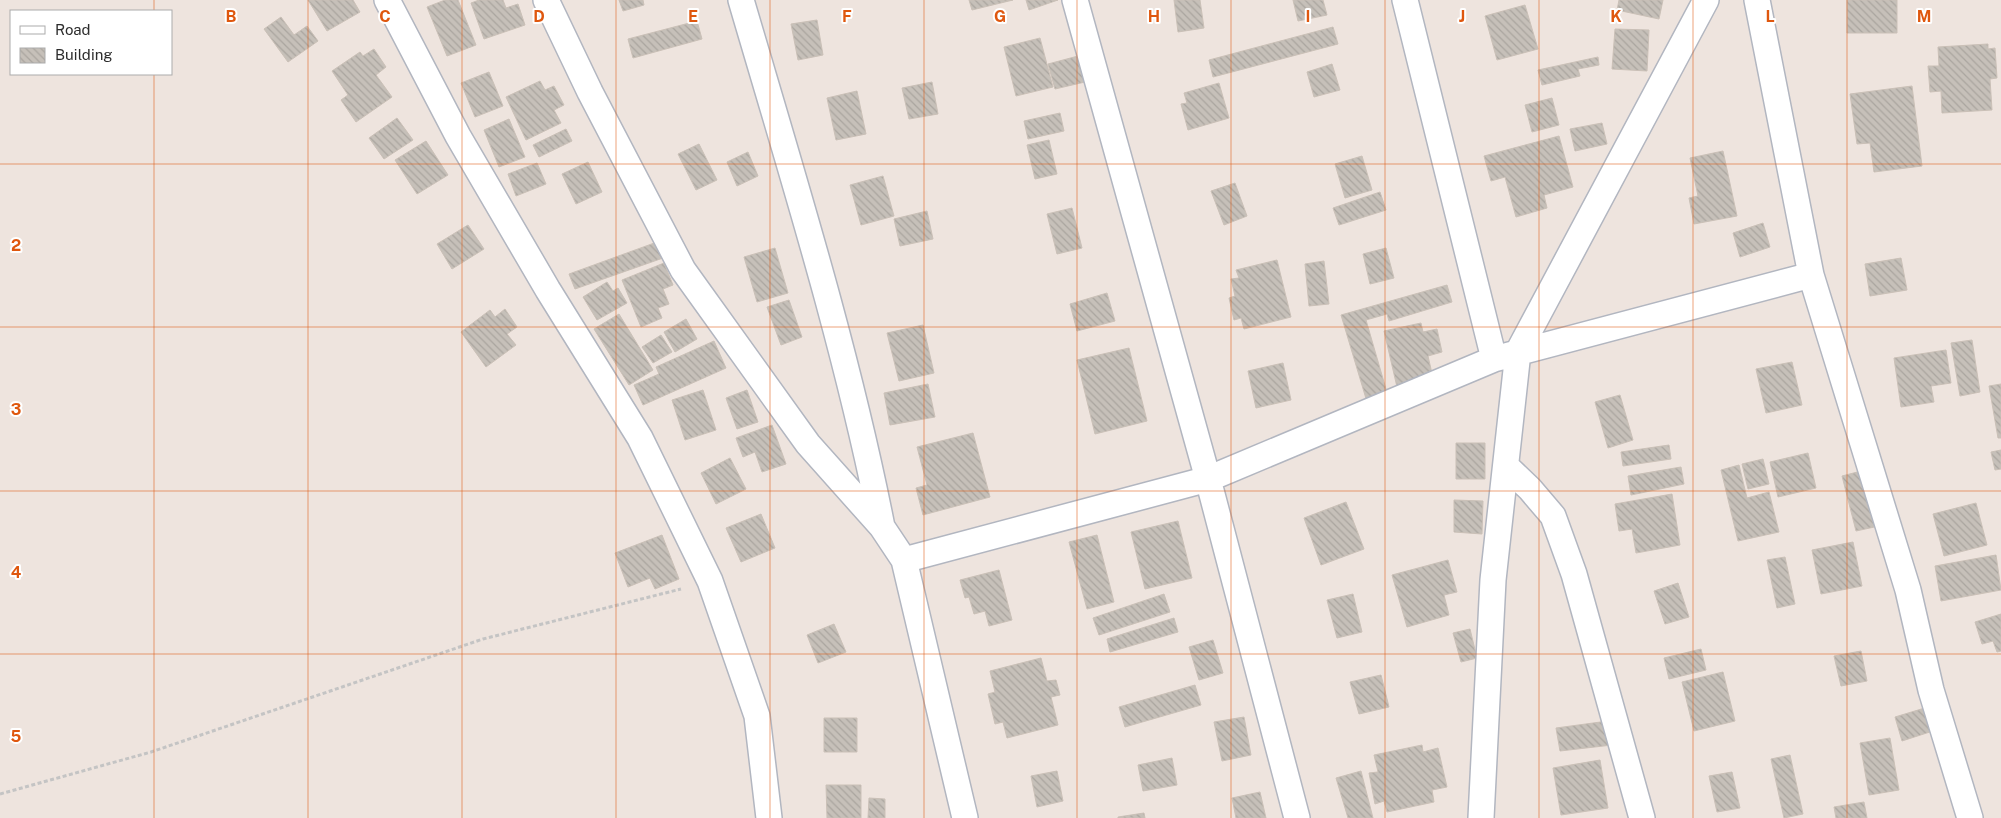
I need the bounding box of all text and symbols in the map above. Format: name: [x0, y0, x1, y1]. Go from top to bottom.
text: B: [226, 7, 237, 26]
text: C: [379, 7, 391, 26]
text: D: [533, 7, 545, 26]
text: E: [688, 7, 698, 26]
text: F: [842, 7, 852, 26]
text: G: [994, 7, 1006, 26]
text: H: [1148, 7, 1160, 26]
text: I: [1306, 7, 1310, 26]
text: J: [1459, 7, 1465, 26]
text: K: [1610, 7, 1622, 26]
text: L: [1765, 7, 1775, 26]
text: M: [1917, 7, 1931, 26]
legend: [10, 10, 172, 75]
text: Road: [55, 21, 91, 38]
text: Building: [55, 46, 113, 63]
text: 2: [11, 236, 21, 255]
text: 3: [11, 400, 21, 419]
text: 4: [11, 563, 22, 582]
text: 5: [11, 727, 22, 746]

